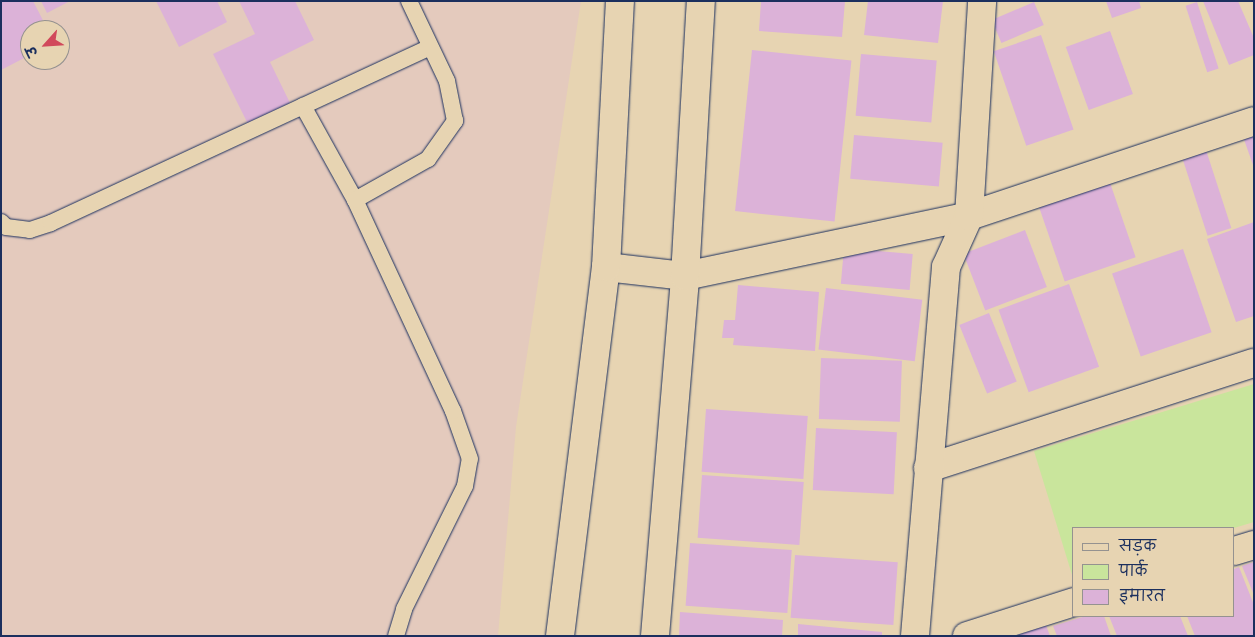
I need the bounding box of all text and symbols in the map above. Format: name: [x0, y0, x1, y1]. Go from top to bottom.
north arrow: [20, 20, 70, 70]
text: उ: [22, 43, 42, 59]
legend: [1072, 527, 1235, 617]
text: सड़क: [1119, 537, 1156, 555]
text: पार्क: [1119, 562, 1147, 580]
text: इमारत: [1119, 587, 1165, 605]

